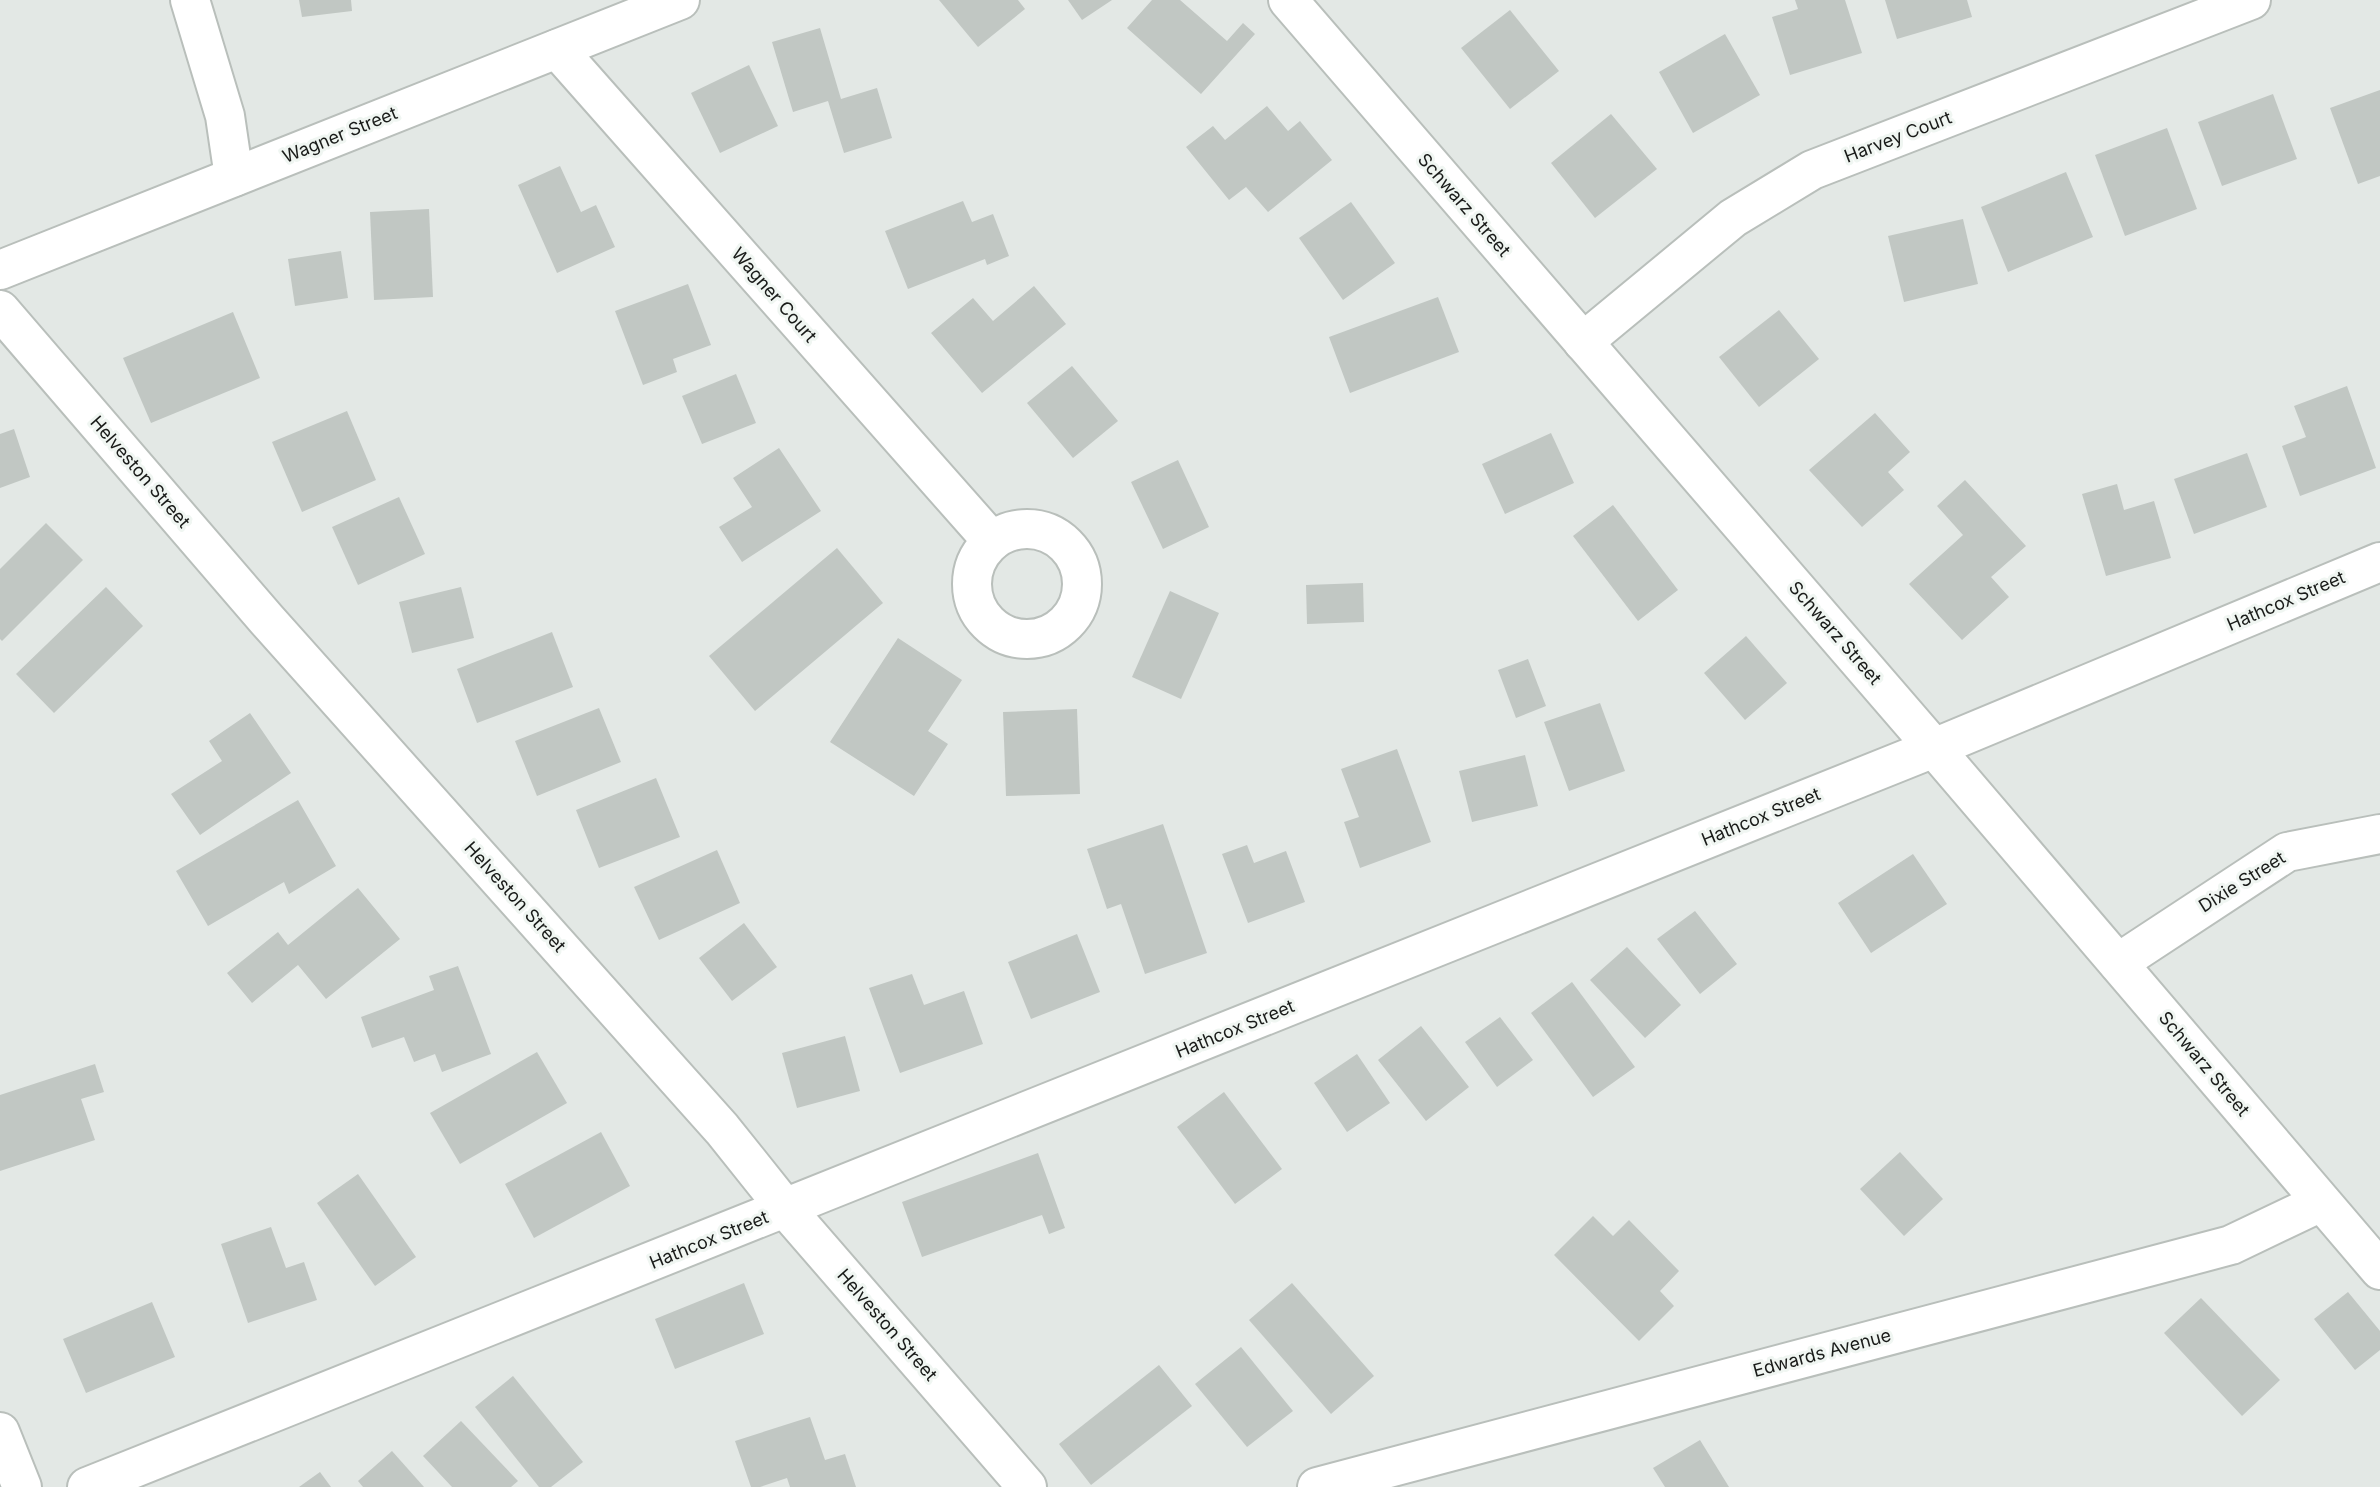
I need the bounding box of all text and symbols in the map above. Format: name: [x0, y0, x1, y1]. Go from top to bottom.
street label: Wagner Street: [279, 102, 400, 167]
street label: Harvey Court: [1841, 106, 1955, 167]
street label: Schwarz Street: [1414, 149, 1515, 261]
street label: Wagner Court: [728, 243, 821, 346]
street label: Helveston Street: [86, 412, 195, 532]
street label: Hathcox Street: [2224, 566, 2348, 635]
street label: Schwarz Street: [1785, 577, 1886, 689]
street label: Hathcox Street: [1698, 783, 1823, 850]
street label: Helveston Street: [460, 837, 570, 956]
street label: Dixie Street: [2195, 847, 2289, 916]
street label: Hathcox Street: [1172, 995, 1297, 1062]
street label: Schwarz Street: [2155, 1007, 2254, 1120]
street label: Hathcox Street: [646, 1206, 771, 1273]
street label: Helveston Street: [833, 1265, 942, 1385]
street label: Edwards Avenue: [1751, 1324, 1893, 1381]

